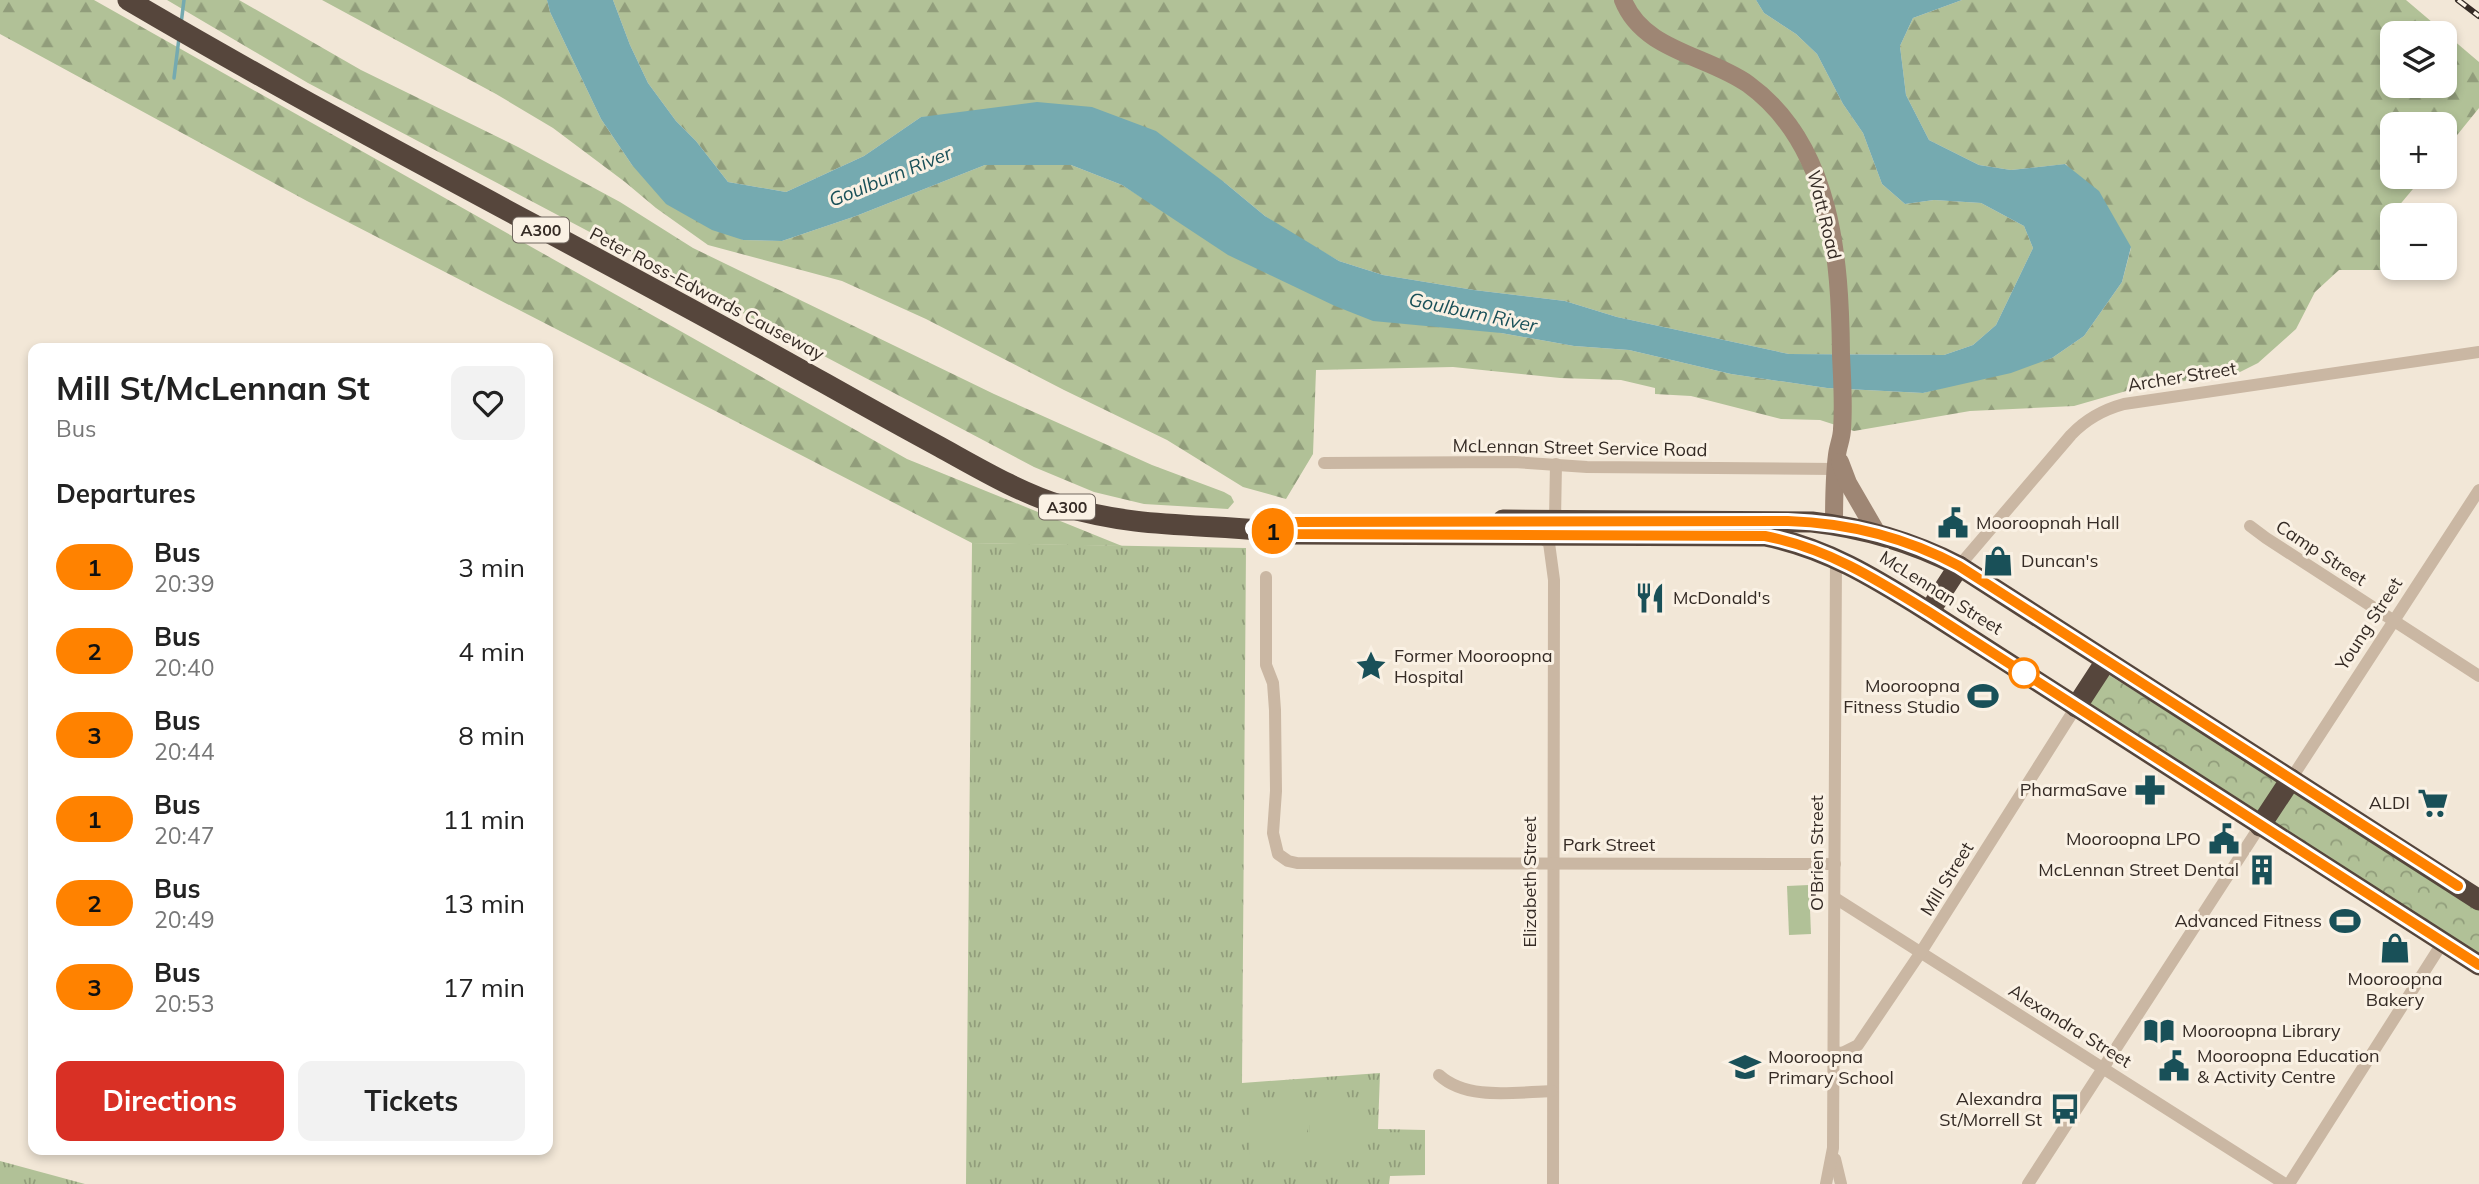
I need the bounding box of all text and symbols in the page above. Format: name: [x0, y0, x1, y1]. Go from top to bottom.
map controls: [2380, 21, 2457, 280]
button: layers: [2380, 21, 2457, 98]
button: +: [2380, 112, 2457, 189]
water label: Goulburn River: [825, 140, 956, 212]
street label: Watt Road: [1802, 168, 1847, 262]
button: −: [2380, 203, 2457, 280]
road number: A300: [513, 218, 569, 242]
street label: Peter Ross-Edwards Causeway: [586, 222, 829, 366]
water label: Goulburn River: [1407, 287, 1540, 338]
street label: Archer Street: [2126, 357, 2238, 396]
button: heart: [451, 366, 525, 440]
text: Mill St/McLennan St: [56, 367, 370, 408]
text: Bus: [56, 414, 96, 443]
street label: McLennan Street Service Road: [1452, 434, 1708, 461]
text: Departures: [56, 477, 196, 510]
road number: A300: [1039, 494, 1095, 520]
public building icon: Mooroopnah Hall: [1936, 506, 1970, 540]
line badge: 1: [1250, 508, 1296, 554]
place label: Mooroopnah Hall: [1976, 511, 2120, 534]
street label: Camp Street: [2271, 515, 2371, 591]
text: 1: [1266, 516, 1280, 546]
text: Bus: [154, 536, 200, 569]
shop icon: Duncan's: [1981, 544, 2015, 578]
street label: McLennan Street: [1875, 546, 2007, 640]
place label: Duncan's: [2021, 549, 2099, 572]
text: 3 min: [458, 551, 525, 584]
text: 1: [87, 552, 102, 582]
text: 20:39: [154, 569, 214, 598]
street label: Young Street: [2330, 573, 2407, 675]
restaurant icon: McDonald's: [1633, 581, 1667, 615]
place label: McDonald's: [1673, 586, 1770, 609]
text: Bus: [154, 620, 200, 653]
text: 4 min: [458, 635, 525, 668]
text: 2: [87, 636, 102, 666]
place label: Former Mooroopna Hospital: [1394, 644, 1553, 688]
place icon: Former Mooroopna Hospital: [1354, 649, 1388, 683]
text: 20:40: [154, 653, 214, 682]
unlabelled marker: [2009, 658, 2039, 688]
place label: Mooroopna Fitness Studio: [1843, 674, 1960, 718]
sports icon: Mooroopna Fitness Studio: [1966, 679, 2000, 713]
text: Bus: [154, 704, 200, 737]
text: 8 min: [458, 719, 525, 752]
text: 3: [87, 720, 102, 750]
text: 20:44: [154, 737, 214, 766]
pharmacy icon: PharmaSave: [2133, 773, 2167, 807]
place label: PharmaSave: [2020, 778, 2127, 801]
supermarket icon: ALDI: [2416, 786, 2450, 820]
text: Bus: [154, 788, 200, 821]
place label: ALDI: [2369, 791, 2410, 814]
street label: O'Brien Street: [1805, 795, 1828, 911]
text: 11 min: [443, 803, 525, 836]
text: 1: [87, 804, 102, 834]
street label: Elizabeth Street: [1518, 816, 1541, 948]
text: 20:47: [154, 821, 214, 850]
public building icon: Mooroopna LPO: [2207, 822, 2241, 856]
place label: Mooroopna LPO: [2066, 827, 2201, 850]
street label: Park Street: [1563, 833, 1655, 856]
street label: Mill Street: [1915, 838, 1978, 920]
building icon: McLennan Street Dental: [2245, 853, 2279, 887]
place label: McLennan Street Dental: [2038, 858, 2239, 881]
text: Bus: [154, 872, 200, 905]
text: 13 min: [443, 887, 525, 920]
text: 2: [87, 888, 102, 918]
sports icon: Advanced Fitness: [2328, 904, 2362, 938]
text: 20:49: [154, 905, 214, 934]
place label: Advanced Fitness: [2174, 909, 2322, 932]
shop icon: Mooroopna Bakery: [2378, 931, 2412, 965]
text: Bus: [154, 956, 200, 989]
place label: Mooroopna Bakery: [2347, 967, 2443, 1011]
text: 17 min: [443, 971, 525, 1004]
text: 3: [87, 972, 102, 1002]
street label: Alexandra Street: [2005, 979, 2136, 1073]
text: 20:53: [154, 989, 214, 1018]
library icon: Mooroopna Library: [2142, 1014, 2176, 1048]
place label: Mooroopna Library: [2182, 1019, 2341, 1042]
place label: Mooroopna Education & Activity Centre: [2197, 1044, 2380, 1088]
place label: Mooroopna Primary School: [1768, 1045, 1894, 1089]
public building icon: Mooroopna Education & Activity Centre: [2157, 1049, 2191, 1083]
school or university icon: Mooroopna Primary School: [1728, 1050, 1762, 1084]
button: Directions: [56, 1061, 284, 1141]
button: Tickets: [298, 1061, 525, 1141]
place label: Alexandra St/Morrell St: [1939, 1087, 2042, 1131]
bus stop icon: Alexandra St/Morrell St: [2048, 1092, 2082, 1126]

